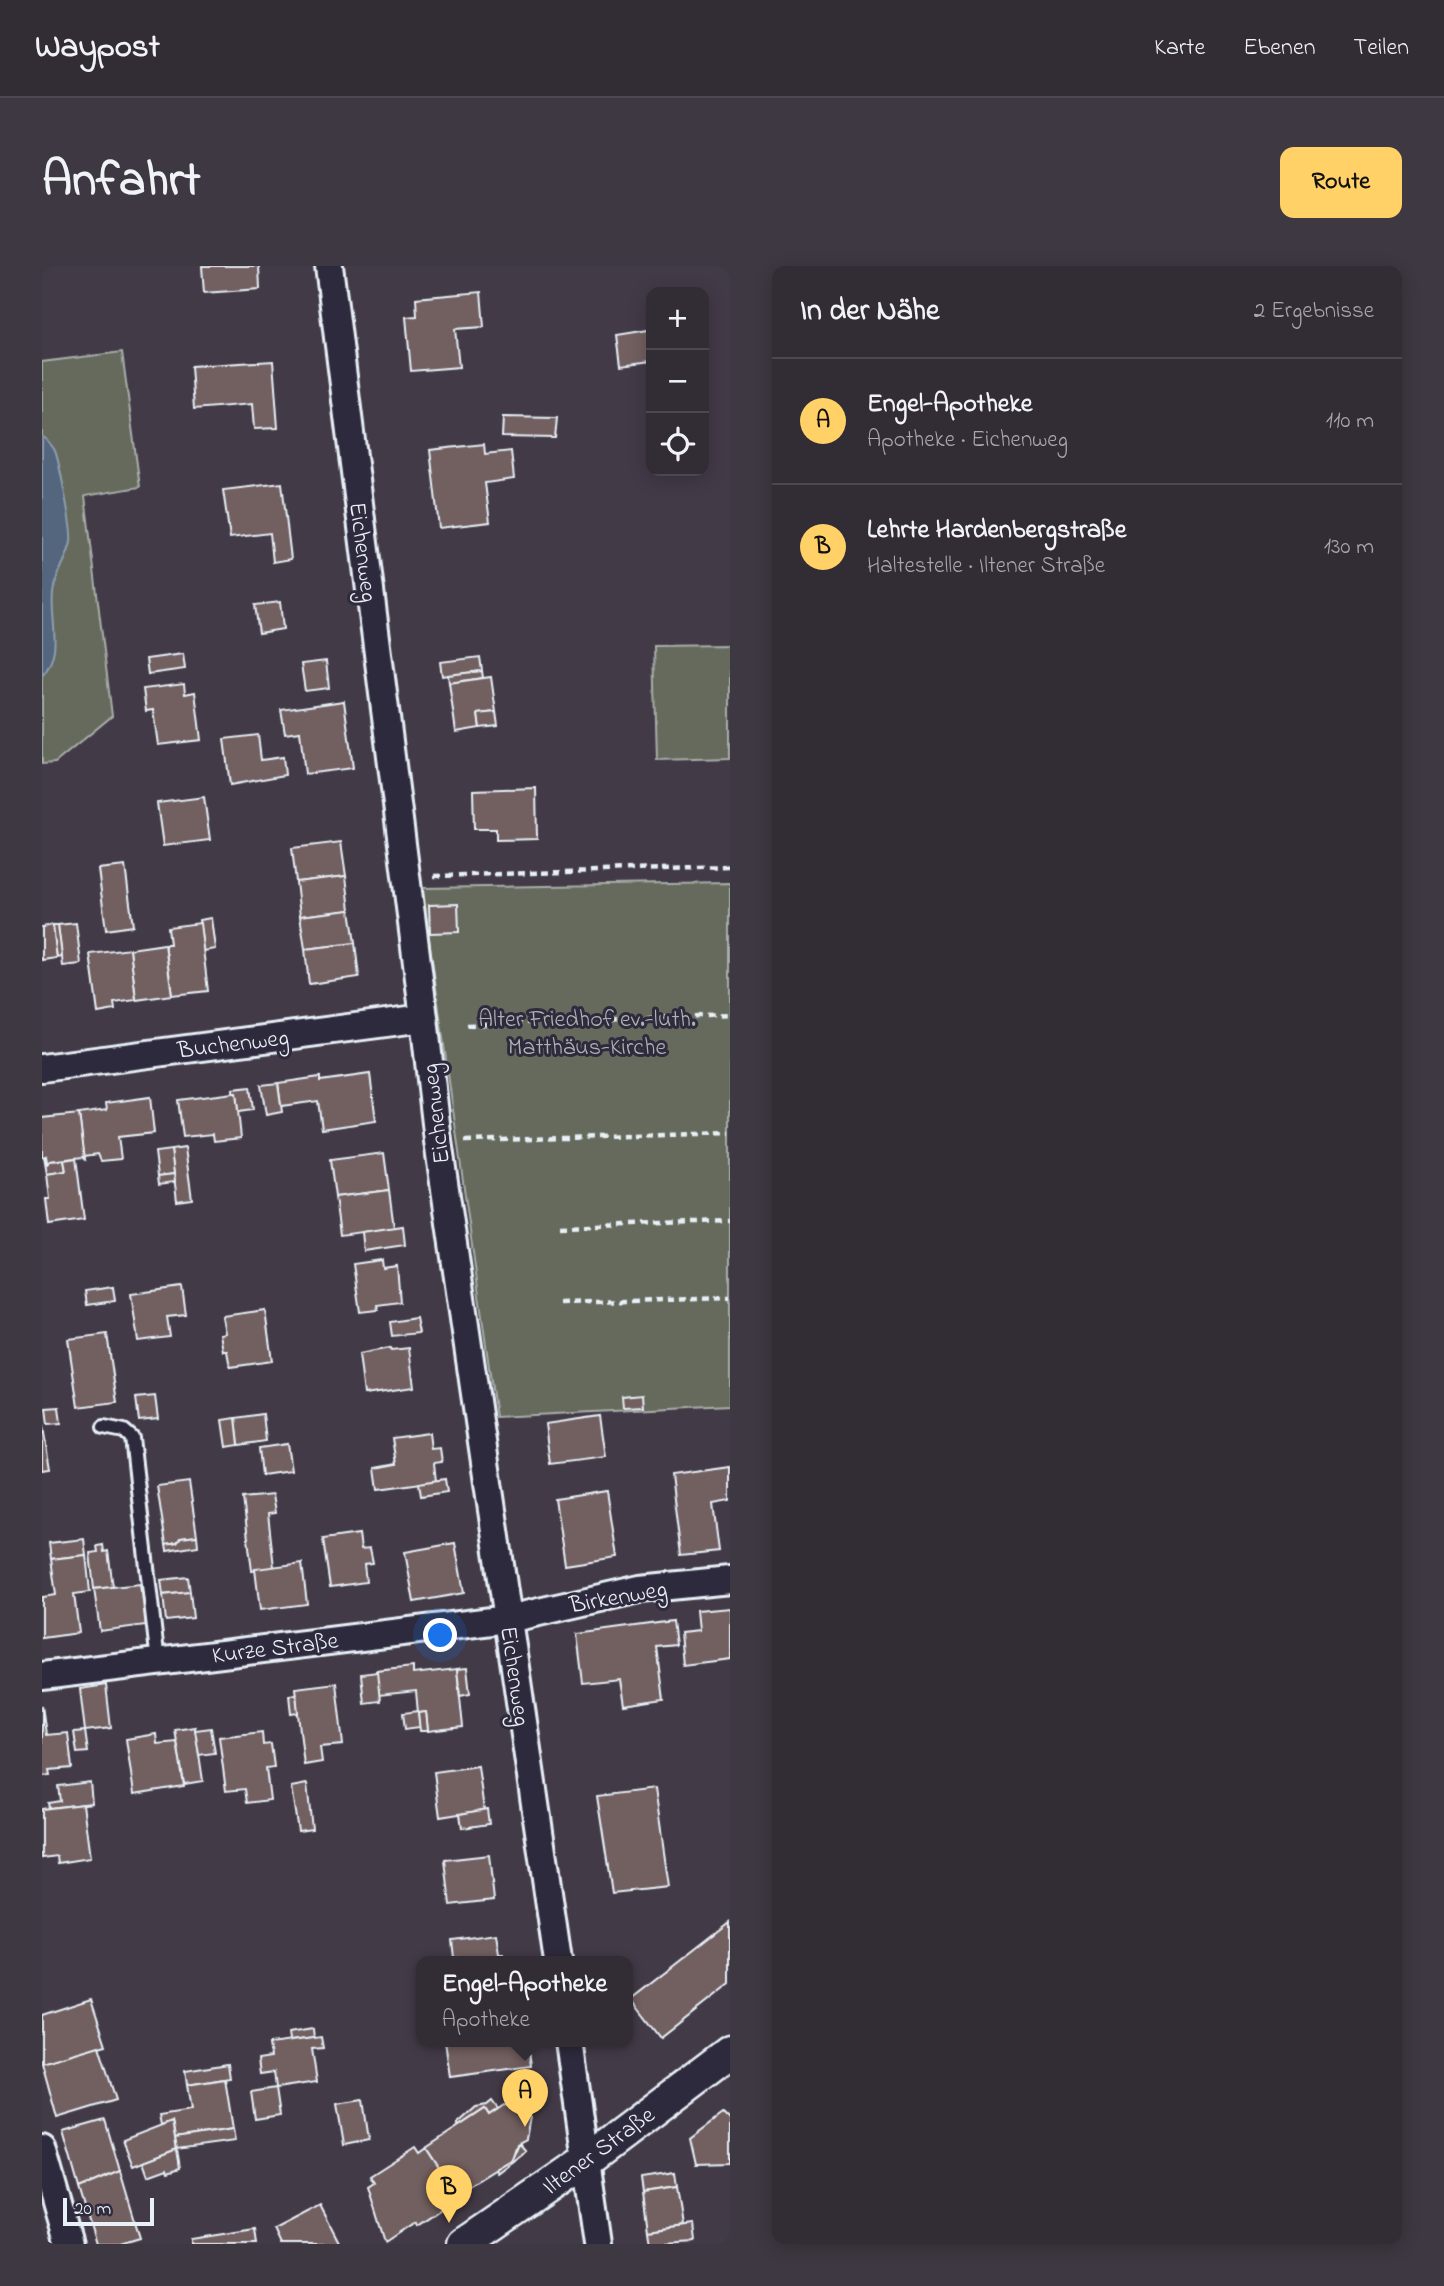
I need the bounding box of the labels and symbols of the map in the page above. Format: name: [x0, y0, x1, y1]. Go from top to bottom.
street label: Eichenweg: [338, 500, 385, 604]
park label: Alter Friedhof ev.-luth. Matthäus-Kirche: [478, 1003, 696, 1066]
street label: Buchenweg: [175, 1021, 291, 1070]
street label: Eichenweg: [414, 1062, 461, 1166]
street label: Birkenweg: [566, 1573, 670, 1624]
your location: [423, 1618, 457, 1652]
street label: Kurze Straße: [210, 1624, 341, 1675]
street label: Eichenweg: [489, 1624, 538, 1729]
pin: A: [502, 2069, 548, 2127]
street label: Iltener Straße: [536, 2099, 663, 2205]
pin: B: [426, 2165, 472, 2223]
scale bar: [63, 2195, 154, 2227]

